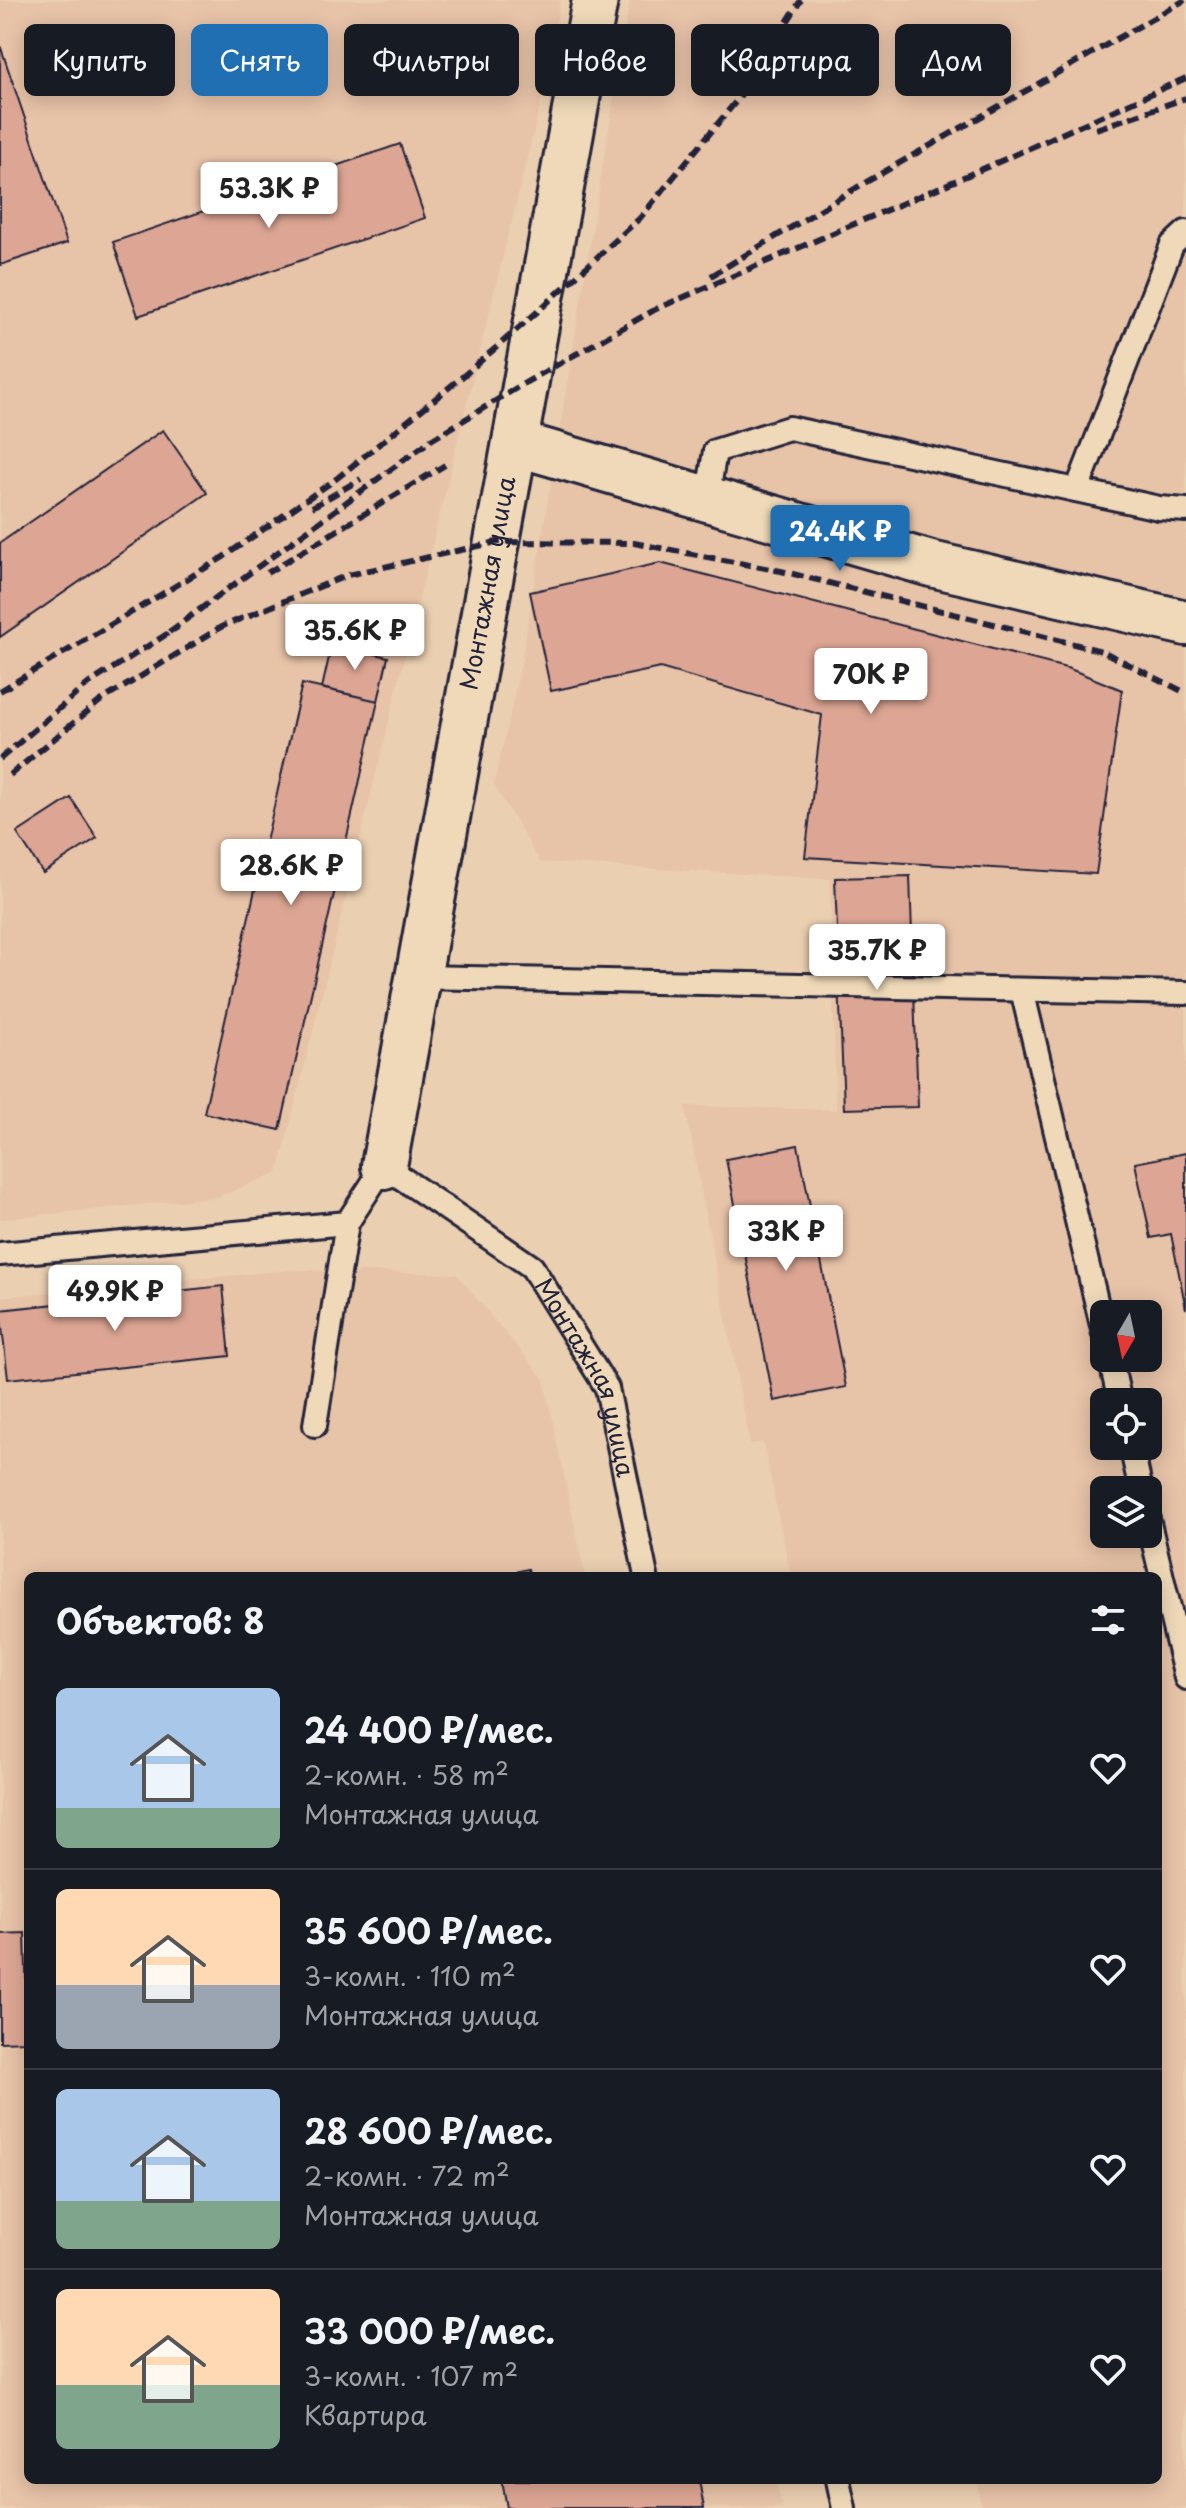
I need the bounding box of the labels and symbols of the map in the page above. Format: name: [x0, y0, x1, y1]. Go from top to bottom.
pin: 53.3K ₽: [195, 162, 343, 230]
street label: Монтажная улица: [449, 473, 523, 693]
pin: 24.4K ₽: [766, 505, 914, 573]
pin: 35.6K ₽: [281, 604, 429, 672]
pin: 70K ₽: [815, 648, 927, 716]
pin: 28.6K ₽: [217, 839, 365, 907]
pin: 35.7K ₽: [803, 924, 951, 992]
pin: 33K ₽: [730, 1205, 842, 1273]
pin: 49.9K ₽: [41, 1265, 189, 1333]
street label: Монтажная улица: [527, 1270, 645, 1480]
north arrow: [1090, 1300, 1162, 1372]

